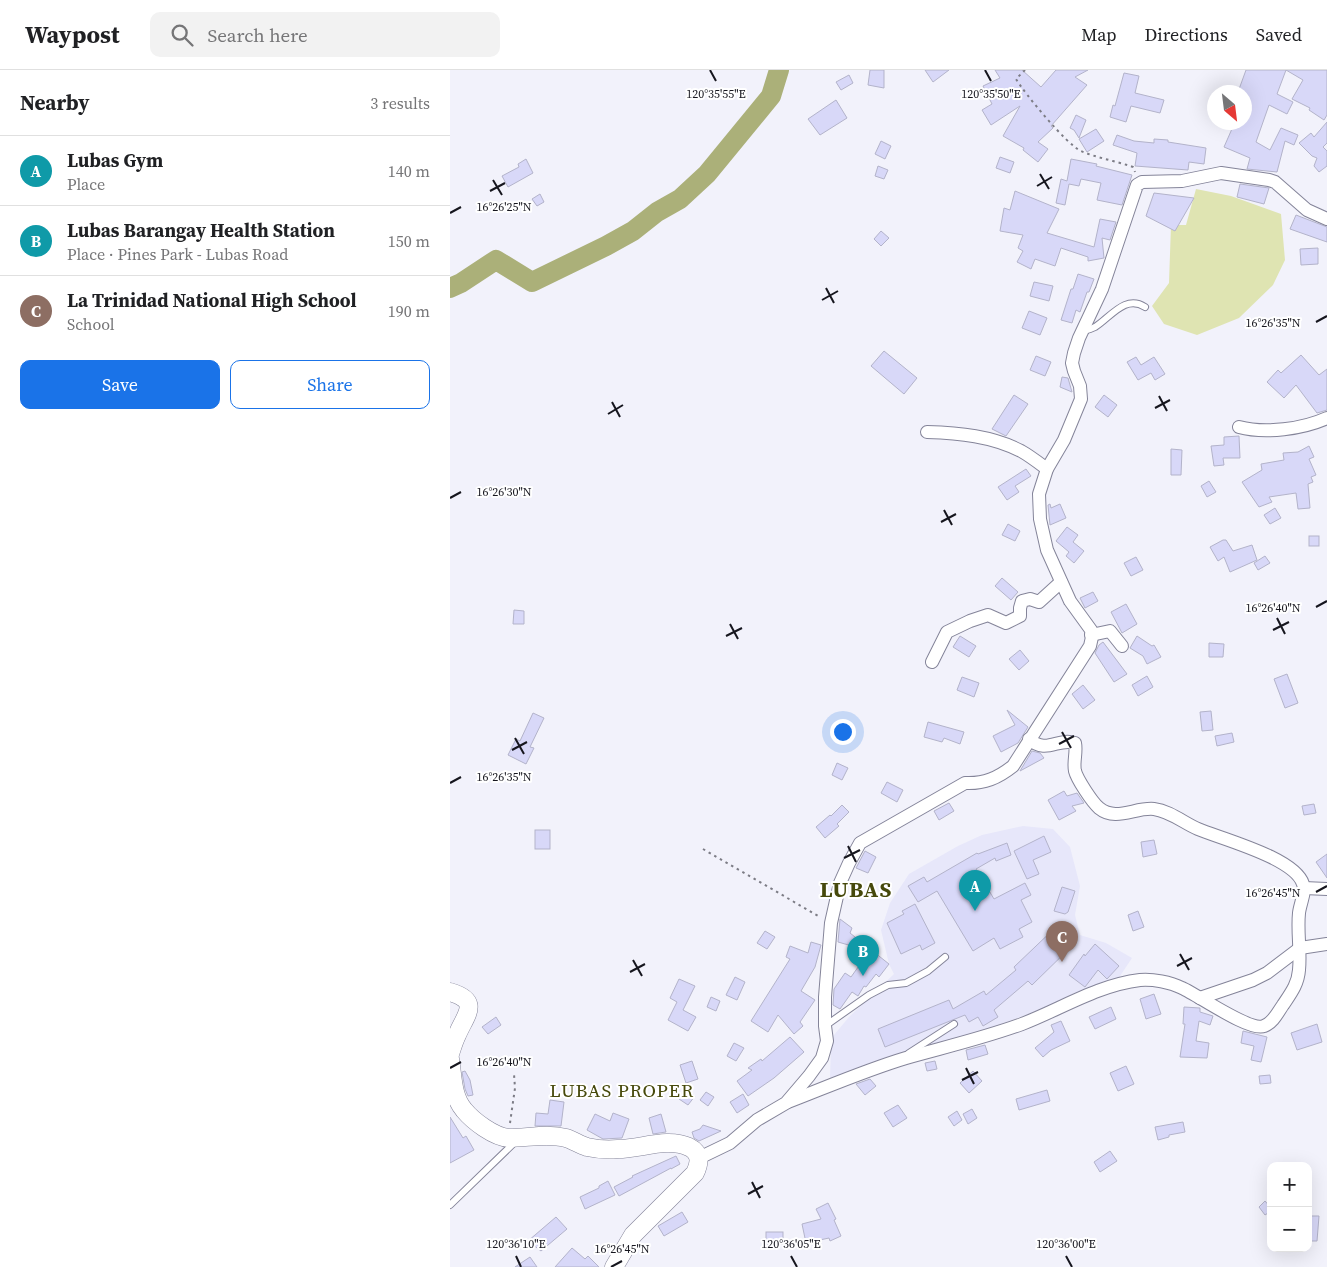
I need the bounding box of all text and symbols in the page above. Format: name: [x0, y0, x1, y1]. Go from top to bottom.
search box: [150, 12, 500, 57]
text: Waypost: [25, 18, 120, 51]
icon: search: [168, 21, 196, 49]
text: Search here: [208, 22, 308, 48]
text: Map: [1081, 22, 1117, 47]
text: Directions: [1145, 22, 1228, 47]
text: Saved: [1256, 22, 1302, 47]
north arrow: [1207, 85, 1252, 130]
text: 120°35'55"E: [686, 86, 746, 102]
text: 120°35'50"E: [961, 86, 1021, 102]
text: Nearby: [20, 88, 90, 117]
text: 3 results: [370, 92, 430, 114]
text: Lubas Gym: [67, 147, 163, 173]
text: A: [31, 160, 41, 182]
text: 140 m: [388, 160, 430, 182]
text: Place: [67, 173, 105, 195]
text: 16°26'25"N: [476, 199, 532, 215]
text: Lubas Barangay Health Station: [67, 217, 335, 243]
text: B: [31, 230, 41, 252]
text: 150 m: [388, 230, 430, 252]
text: Place · Pines Park - Lubas Road: [67, 243, 288, 265]
text: La Trinidad National High School: [67, 287, 357, 313]
text: C: [31, 300, 41, 322]
text: 190 m: [388, 300, 430, 322]
text: School: [67, 313, 115, 335]
text: 16°26'35"N: [1245, 315, 1301, 331]
button: Save: [20, 360, 220, 409]
button: Share: [230, 360, 430, 409]
text: 16°26'30"N: [476, 484, 532, 500]
text: 16°26'40"N: [1245, 600, 1301, 616]
your location: [830, 719, 856, 745]
text: 16°26'35"N: [476, 769, 532, 785]
pin: A: [959, 870, 991, 911]
district label: LUBAS: [820, 874, 892, 904]
text: 16°26'45"N: [1245, 885, 1301, 901]
pin: C: [1046, 921, 1078, 962]
pin: B: [847, 935, 879, 976]
text: 16°26'40"N: [476, 1054, 532, 1070]
district label: LUBAS PROPER: [550, 1077, 694, 1103]
map controls: [1267, 1162, 1312, 1252]
button: +: [1267, 1162, 1312, 1207]
button: −: [1267, 1207, 1312, 1252]
text: 120°36'10"E: [486, 1236, 546, 1252]
text: 120°36'05"E: [761, 1236, 821, 1252]
text: 120°36'00"E: [1036, 1236, 1096, 1252]
text: 16°26'45"N: [594, 1241, 650, 1257]

